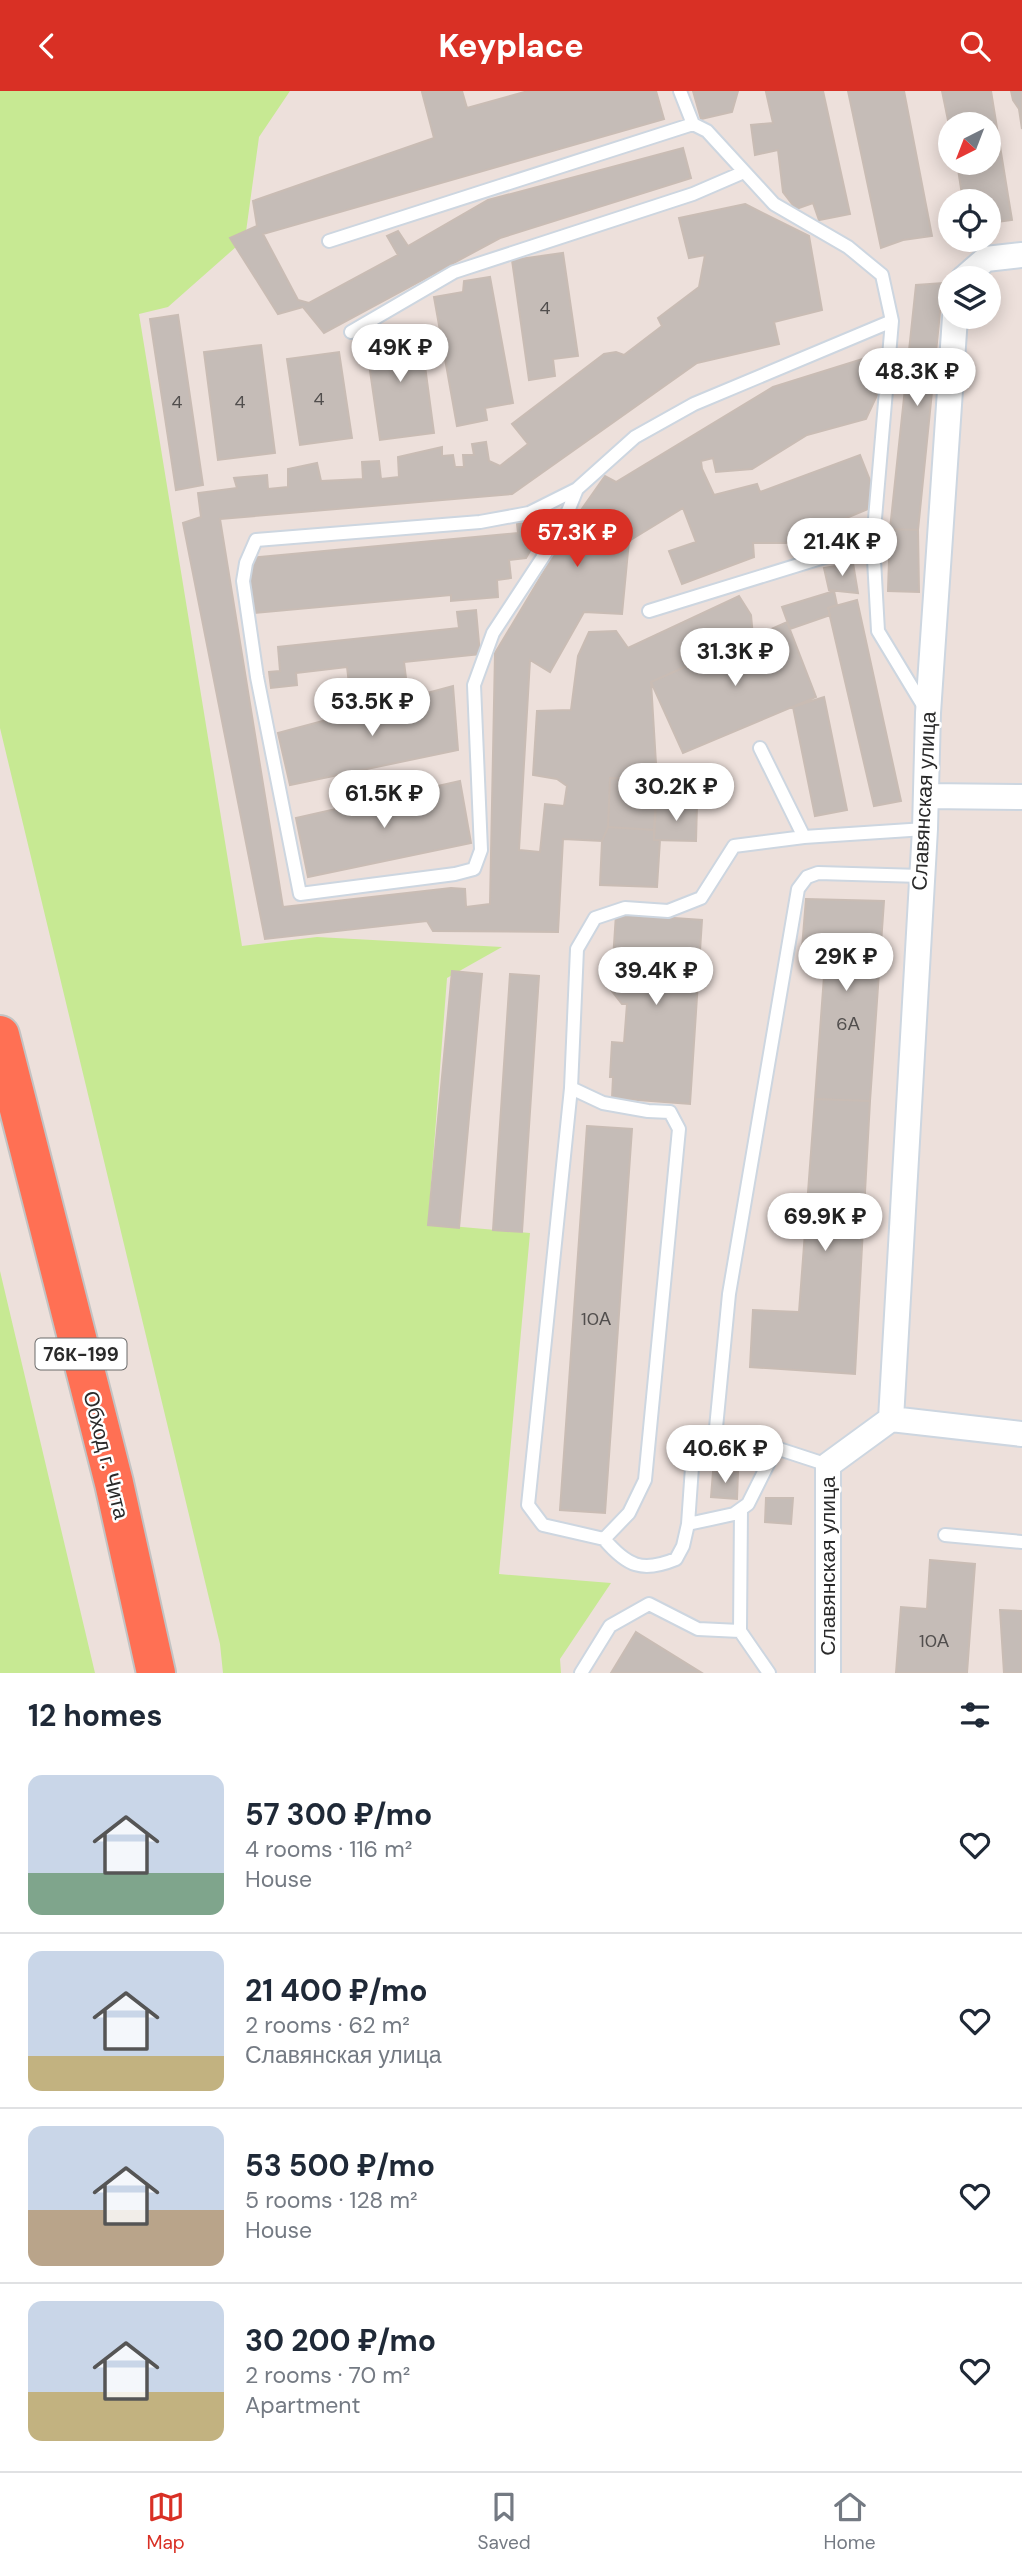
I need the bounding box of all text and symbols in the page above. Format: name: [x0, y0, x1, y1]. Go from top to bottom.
text: Keyplace: [438, 25, 584, 67]
icon: back: [28, 27, 66, 65]
icon: search: [956, 27, 994, 65]
north arrow: [938, 112, 1001, 175]
map controls: [938, 112, 1001, 329]
button: locate: [938, 189, 1001, 252]
button: layers: [938, 266, 1001, 329]
house number: 4: [540, 296, 551, 320]
pin: 49K ₽: [351, 324, 449, 384]
text: 49K ₽: [367, 332, 433, 362]
pin: 48.3K ₽: [852, 349, 982, 408]
text: 48.3K ₽: [875, 356, 959, 386]
house number: 4: [314, 387, 325, 411]
house number: 4: [172, 390, 183, 414]
house number: 4: [235, 390, 246, 414]
pin: 57.3K ₽: [512, 510, 642, 569]
text: 57.3K ₽: [537, 517, 617, 547]
pin: 21.4K ₽: [777, 519, 907, 578]
text: 21.4K ₽: [803, 526, 881, 556]
pin: 31.3K ₽: [670, 629, 800, 688]
text: 31.3K ₽: [696, 636, 774, 666]
pin: 53.5K ₽: [307, 679, 437, 738]
text: 53.5K ₽: [330, 686, 414, 716]
street label: Славянская улица: [905, 710, 943, 891]
pin: 30.2K ₽: [611, 763, 741, 823]
pin: 61.5K ₽: [319, 771, 449, 830]
text: 30.2K ₽: [634, 771, 718, 801]
text: 61.5K ₽: [345, 778, 423, 808]
pin: 29K ₽: [797, 933, 895, 993]
text: 29K ₽: [814, 941, 878, 971]
pin: 39.4K ₽: [591, 947, 721, 1007]
text: 39.4K ₽: [614, 955, 698, 985]
house number: 6А: [836, 1012, 860, 1036]
pin: 69.9K ₽: [760, 1193, 890, 1253]
text: 69.9K ₽: [783, 1201, 867, 1231]
house number: 10А: [581, 1307, 611, 1331]
road number: 76К-199: [36, 1338, 126, 1369]
street label: Обход г. Чита: [77, 1388, 136, 1522]
pin: 40.6K ₽: [660, 1425, 790, 1485]
text: 40.6K ₽: [682, 1433, 768, 1463]
street label: Славянская улица: [814, 1476, 842, 1656]
house number: 10А: [919, 1629, 949, 1653]
text: 12 homes: [28, 1696, 162, 1735]
icon: filters: [956, 1696, 994, 1734]
text: 57 300 ₽/mo: [245, 1795, 432, 1834]
icon: home: [84, 1803, 168, 1887]
icon: heart: [956, 1826, 994, 1864]
text: 4 rooms · 116 m²: [245, 1834, 412, 1864]
text: House: [245, 1864, 312, 1894]
text: 21 400 ₽/mo: [245, 1971, 427, 2010]
icon: home: [84, 1979, 168, 2063]
icon: heart: [956, 2002, 994, 2040]
text: 2 rooms · 62 m²: [245, 2010, 410, 2040]
text: Славянская улица: [245, 2040, 442, 2070]
text: 53 500 ₽/mo: [245, 2146, 435, 2185]
icon: home: [84, 2154, 168, 2238]
icon: heart: [956, 2177, 994, 2215]
text: 5 rooms · 128 m²: [245, 2185, 418, 2215]
text: House: [245, 2215, 312, 2245]
text: 30 200 ₽/mo: [245, 2321, 436, 2360]
icon: home: [84, 2329, 168, 2413]
icon: heart: [956, 2352, 994, 2390]
text: 2 rooms · 70 m²: [245, 2360, 410, 2390]
text: Apartment: [245, 2390, 360, 2420]
tab: Map: [146, 2488, 185, 2555]
tab: Saved: [478, 2488, 531, 2555]
tab: Home: [824, 2488, 876, 2555]

